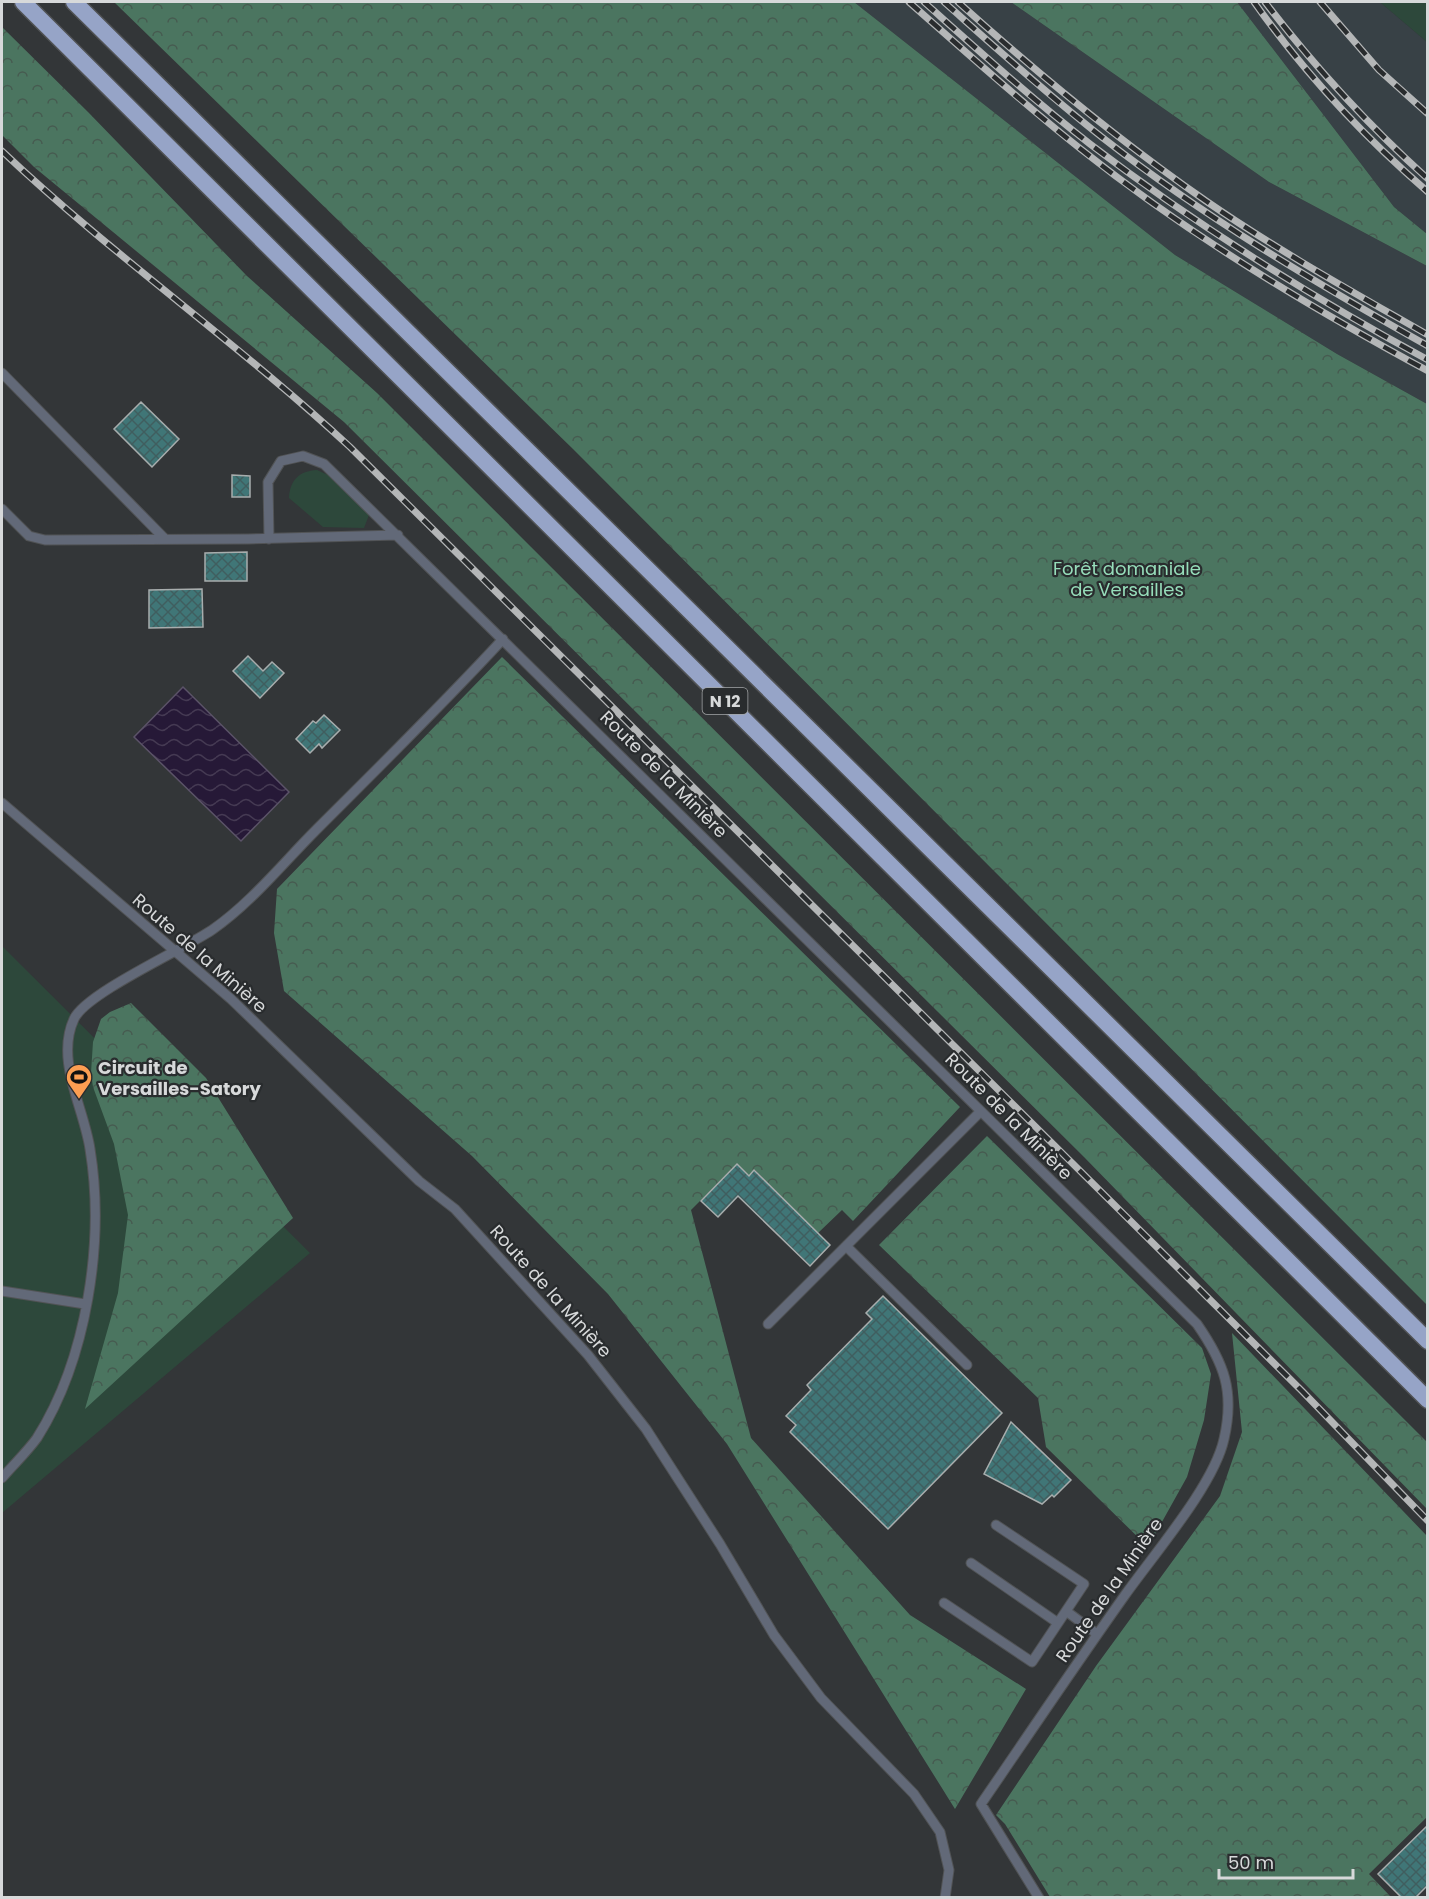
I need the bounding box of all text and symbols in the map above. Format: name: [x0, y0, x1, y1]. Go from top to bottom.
park label: Forêt domaniale de Versailles: [1053, 556, 1201, 602]
road number: N 12: [702, 688, 748, 714]
street label: Route de la Minière: [595, 705, 733, 843]
street label: Route de la Minière: [127, 887, 273, 1019]
street label: Route de la Minière: [940, 1047, 1078, 1185]
place label: Circuit de Versailles-Satory: [98, 1055, 261, 1101]
sports icon: Circuit de Versailles-Satory: [64, 1062, 94, 1100]
street label: Route de la Minière: [485, 1219, 617, 1363]
street label: Route de la Minière: [1050, 1513, 1168, 1667]
scale bar: [1219, 1842, 1352, 1880]
text: 50 m: [1228, 1850, 1274, 1875]

